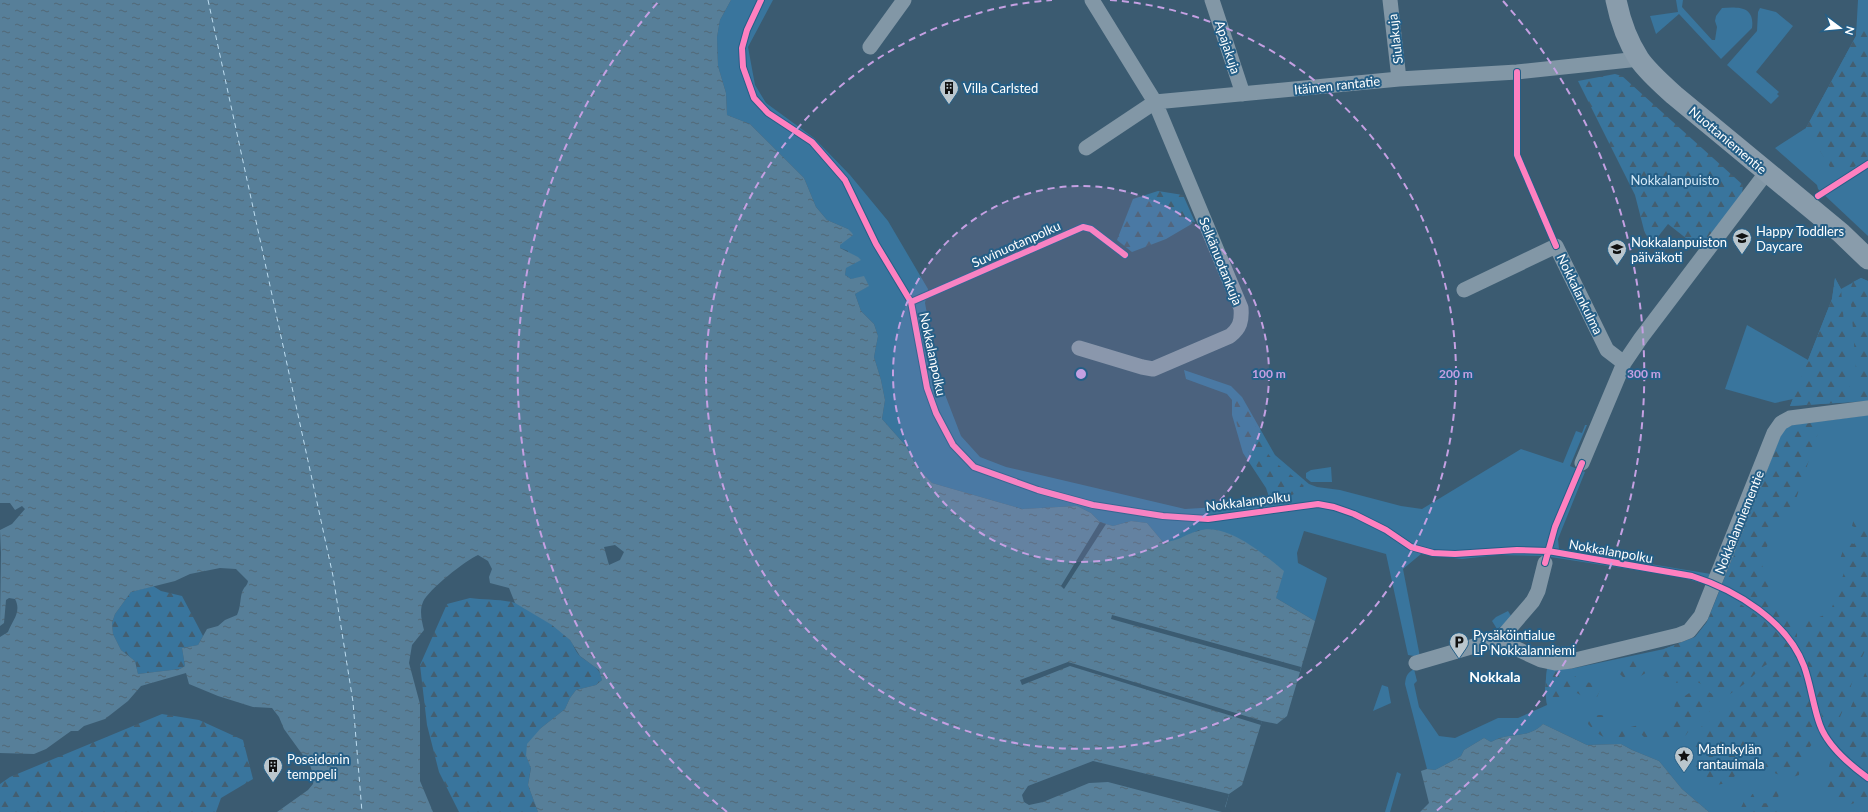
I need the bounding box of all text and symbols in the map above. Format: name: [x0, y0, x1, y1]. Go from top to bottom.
north arrow: [1820, 8, 1860, 48]
street label: Siulakuja: [1384, 13, 1406, 65]
street label: Apajakuja: [1212, 18, 1244, 76]
text: N: [1843, 25, 1858, 37]
street label: Itäinen rantatie: [1293, 73, 1381, 97]
building icon: Villa Carlsted: [938, 77, 960, 105]
place label: Villa Carlsted: [963, 80, 1038, 96]
street label: Nuottaniementie: [1686, 103, 1770, 177]
park label: Nokkalanpuisto: [1631, 172, 1719, 188]
street label: Selkänuotankuja: [1196, 215, 1246, 307]
street label: Suvinuotanpolku: [969, 217, 1063, 271]
place label: Happy Toddlers Daycare: [1756, 223, 1845, 254]
school or university icon: Happy Toddlers Daycare: [1731, 227, 1753, 255]
place label: Nokkalanpuiston päiväkoti: [1631, 234, 1727, 265]
school or university icon: Nokkalanpuiston päiväkoti: [1606, 238, 1628, 266]
street label: Nokkalankulma: [1554, 251, 1606, 337]
street label: Nokkalanpolku: [916, 311, 950, 397]
text: 100 m: [1252, 366, 1286, 381]
text: 200 m: [1439, 366, 1473, 381]
text: 300 m: [1627, 366, 1661, 381]
centre of rings: [1074, 367, 1088, 381]
street label: Nokkalanniementie: [1711, 468, 1767, 576]
street label: Nokkalanpolku: [1205, 488, 1291, 514]
street label: Nokkalanpolku: [1568, 536, 1654, 566]
place label: Pysäköintialue LP Nokkalanniemi: [1473, 627, 1575, 658]
parking icon: Pysäköintialue LP Nokkalanniemi: [1448, 631, 1470, 659]
district label: Nokkala: [1469, 668, 1521, 685]
place label: Matinkylän rantauimala: [1698, 741, 1764, 772]
place icon: Matinkylän rantauimala: [1673, 745, 1695, 773]
place label: Poseidonin temppeli: [287, 751, 350, 782]
building icon: Poseidonin temppeli: [262, 755, 284, 783]

